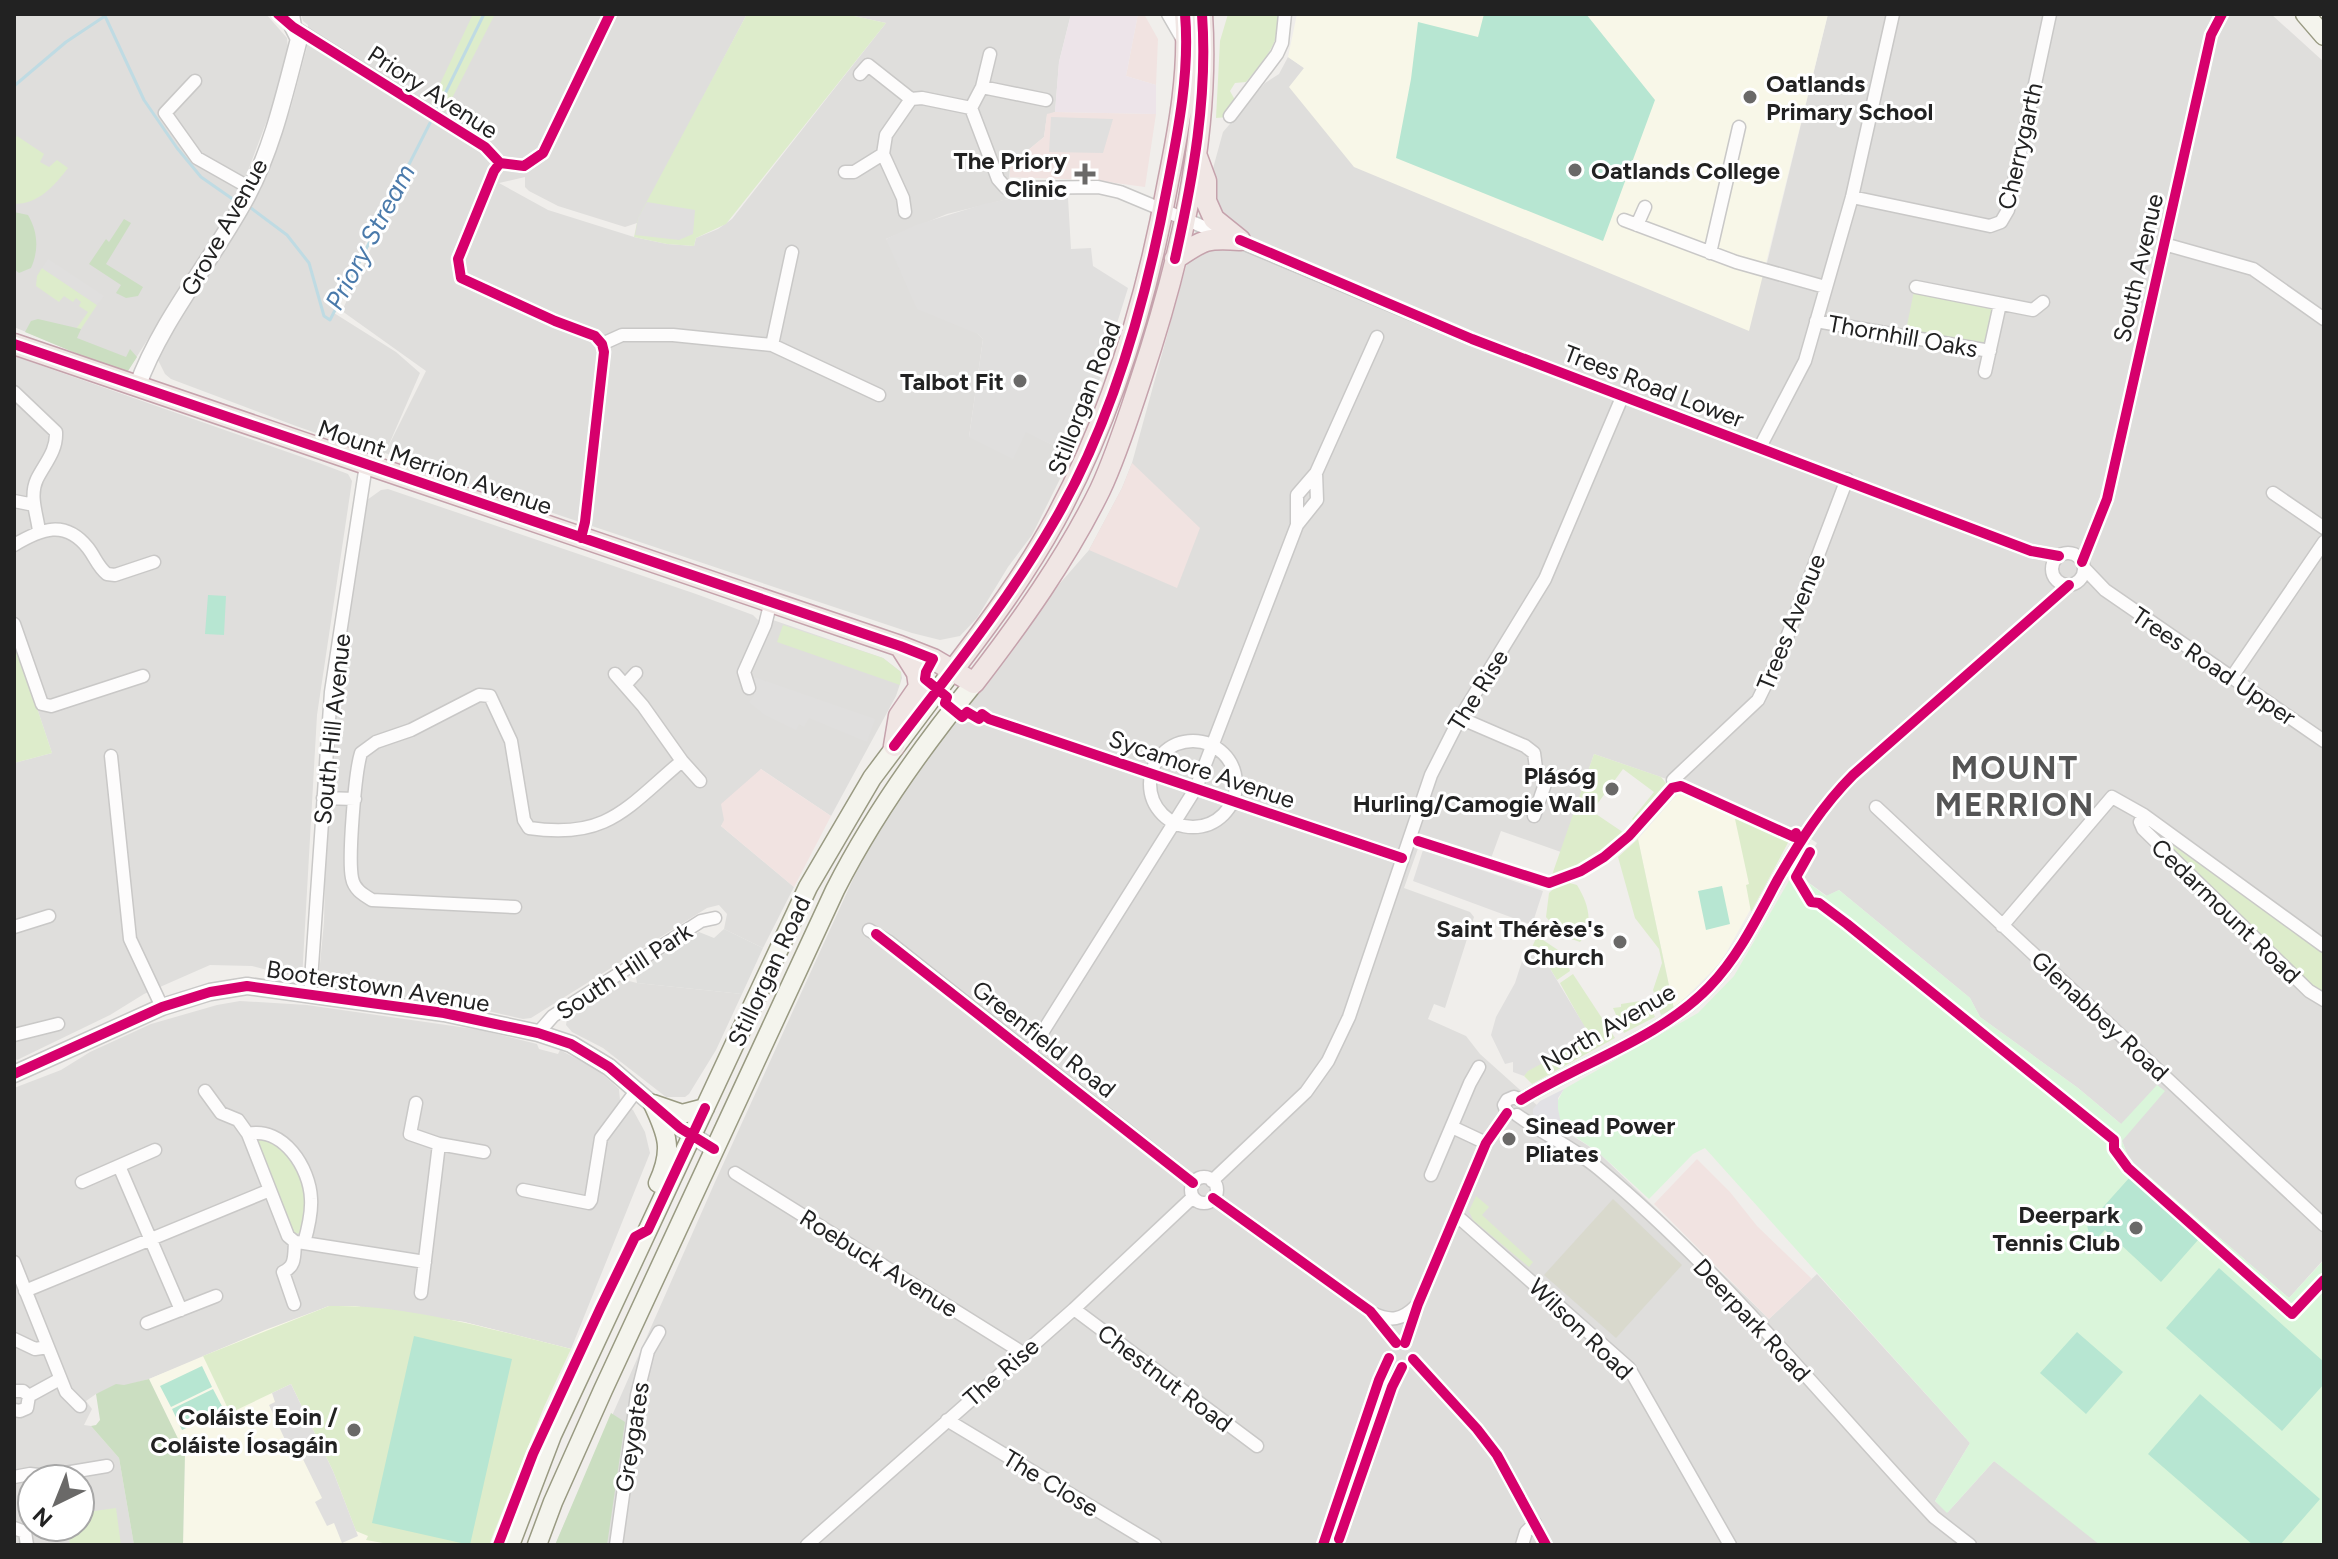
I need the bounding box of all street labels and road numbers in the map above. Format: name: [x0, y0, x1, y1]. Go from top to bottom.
street label: Priory Avenue: [363, 39, 503, 145]
street label: Cherrygarth: [1991, 80, 2049, 212]
street label: Grove Avenue: [174, 153, 274, 301]
street label: South Avenue: [2107, 191, 2169, 345]
street label: Thornhill Oaks: [1826, 309, 1980, 363]
street label: Stillorgan Road: [1041, 317, 1127, 479]
street label: Trees Road Lower: [1560, 338, 1748, 434]
street label: Mount Merrion Avenue: [314, 413, 556, 521]
street label: Trees Avenue: [1750, 549, 1832, 695]
street label: Trees Road Upper: [2127, 600, 2301, 732]
street label: South Hill Avenue: [308, 632, 356, 826]
street label: The Rise: [1442, 644, 1514, 736]
street label: Sycamore Avenue: [1105, 724, 1299, 814]
street label: Cedarmount Road: [2145, 832, 2307, 990]
street label: Stillorgan Road: [721, 891, 817, 1051]
street label: South Hill Park: [551, 916, 698, 1026]
street label: Glenabbey Road: [2025, 945, 2175, 1087]
street label: Booterstown Avenue: [264, 954, 492, 1018]
street label: Greenfield Road: [967, 974, 1121, 1104]
street label: North Avenue: [1536, 977, 1680, 1077]
street label: Roebuck Avenue: [794, 1203, 964, 1323]
street label: Deerpark Road: [1687, 1252, 1817, 1388]
street label: Wilson Road: [1523, 1272, 1639, 1386]
street label: Chestnut Road: [1092, 1318, 1238, 1438]
street label: The Rise: [957, 1331, 1045, 1413]
street label: Greygates: [609, 1380, 655, 1494]
street label: The Close: [998, 1443, 1104, 1523]

